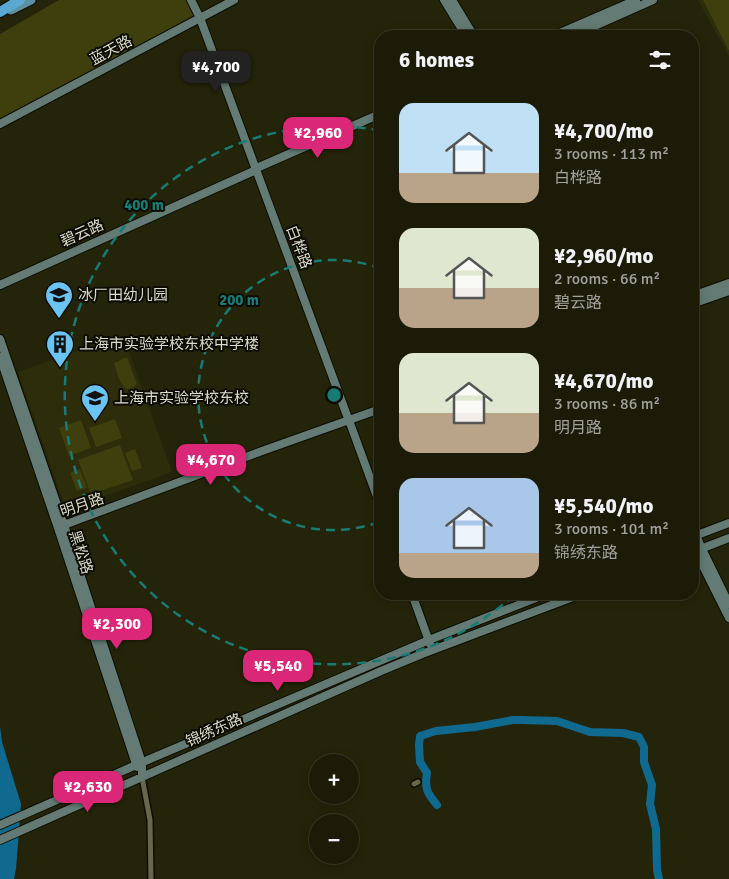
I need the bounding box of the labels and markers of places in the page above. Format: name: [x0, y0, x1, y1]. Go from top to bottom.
pin: ¥4,700: [175, 51, 257, 93]
pin: ¥2,960: [277, 116, 359, 159]
school or university icon: 冰厂田幼儿园: [44, 280, 74, 319]
place label: 冰厂田幼儿园: [78, 286, 168, 304]
building icon: 上海市实验学校东校中学楼: [45, 329, 75, 368]
place label: 上海市实验学校东校中学楼: [79, 335, 259, 353]
school or university icon: 上海市实验学校东校: [80, 383, 110, 422]
centre of rings: [325, 386, 343, 404]
place label: 上海市实验学校东校: [114, 389, 249, 407]
pin: ¥4,670: [170, 444, 252, 486]
pin: ¥2,300: [76, 608, 158, 650]
pin: ¥5,540: [237, 650, 319, 692]
pin: ¥2,630: [47, 770, 129, 813]

